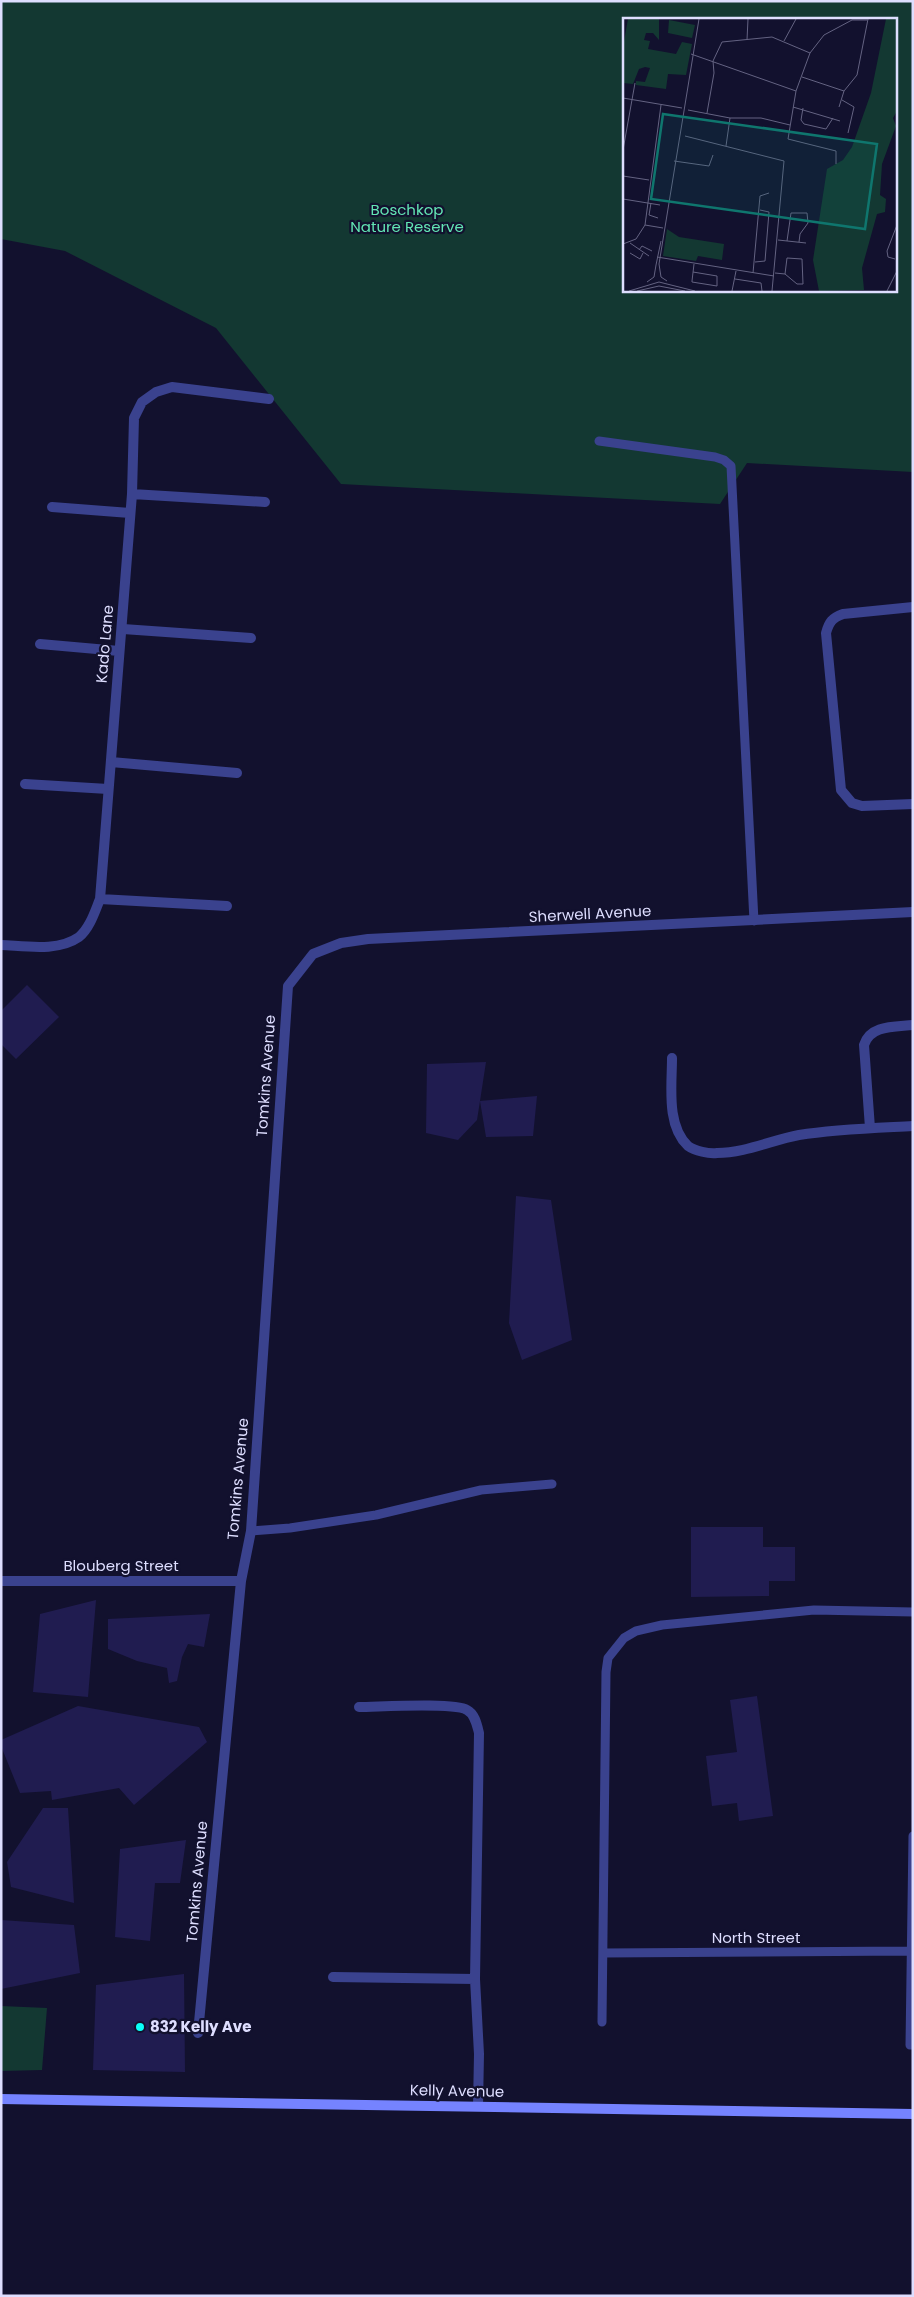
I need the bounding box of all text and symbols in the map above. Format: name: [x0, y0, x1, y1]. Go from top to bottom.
inset map: [623, 18, 896, 291]
park label: Boschkop Nature Reserve: [350, 199, 464, 237]
street label: Kado Lane: [91, 604, 118, 684]
street label: Sherwell Avenue: [528, 900, 652, 927]
street label: Tomkins Avenue: [251, 1014, 280, 1138]
street label: Tomkins Avenue: [222, 1417, 253, 1541]
street label: Blouberg Street: [63, 1555, 179, 1576]
street label: Tomkins Avenue: [181, 1820, 212, 1944]
street label: North Street: [712, 1927, 800, 1948]
place label: 832 Kelly Ave: [150, 2016, 251, 2037]
marker: 832 Kelly Ave: [134, 2021, 146, 2033]
street label: Kelly Avenue: [410, 2079, 504, 2102]

